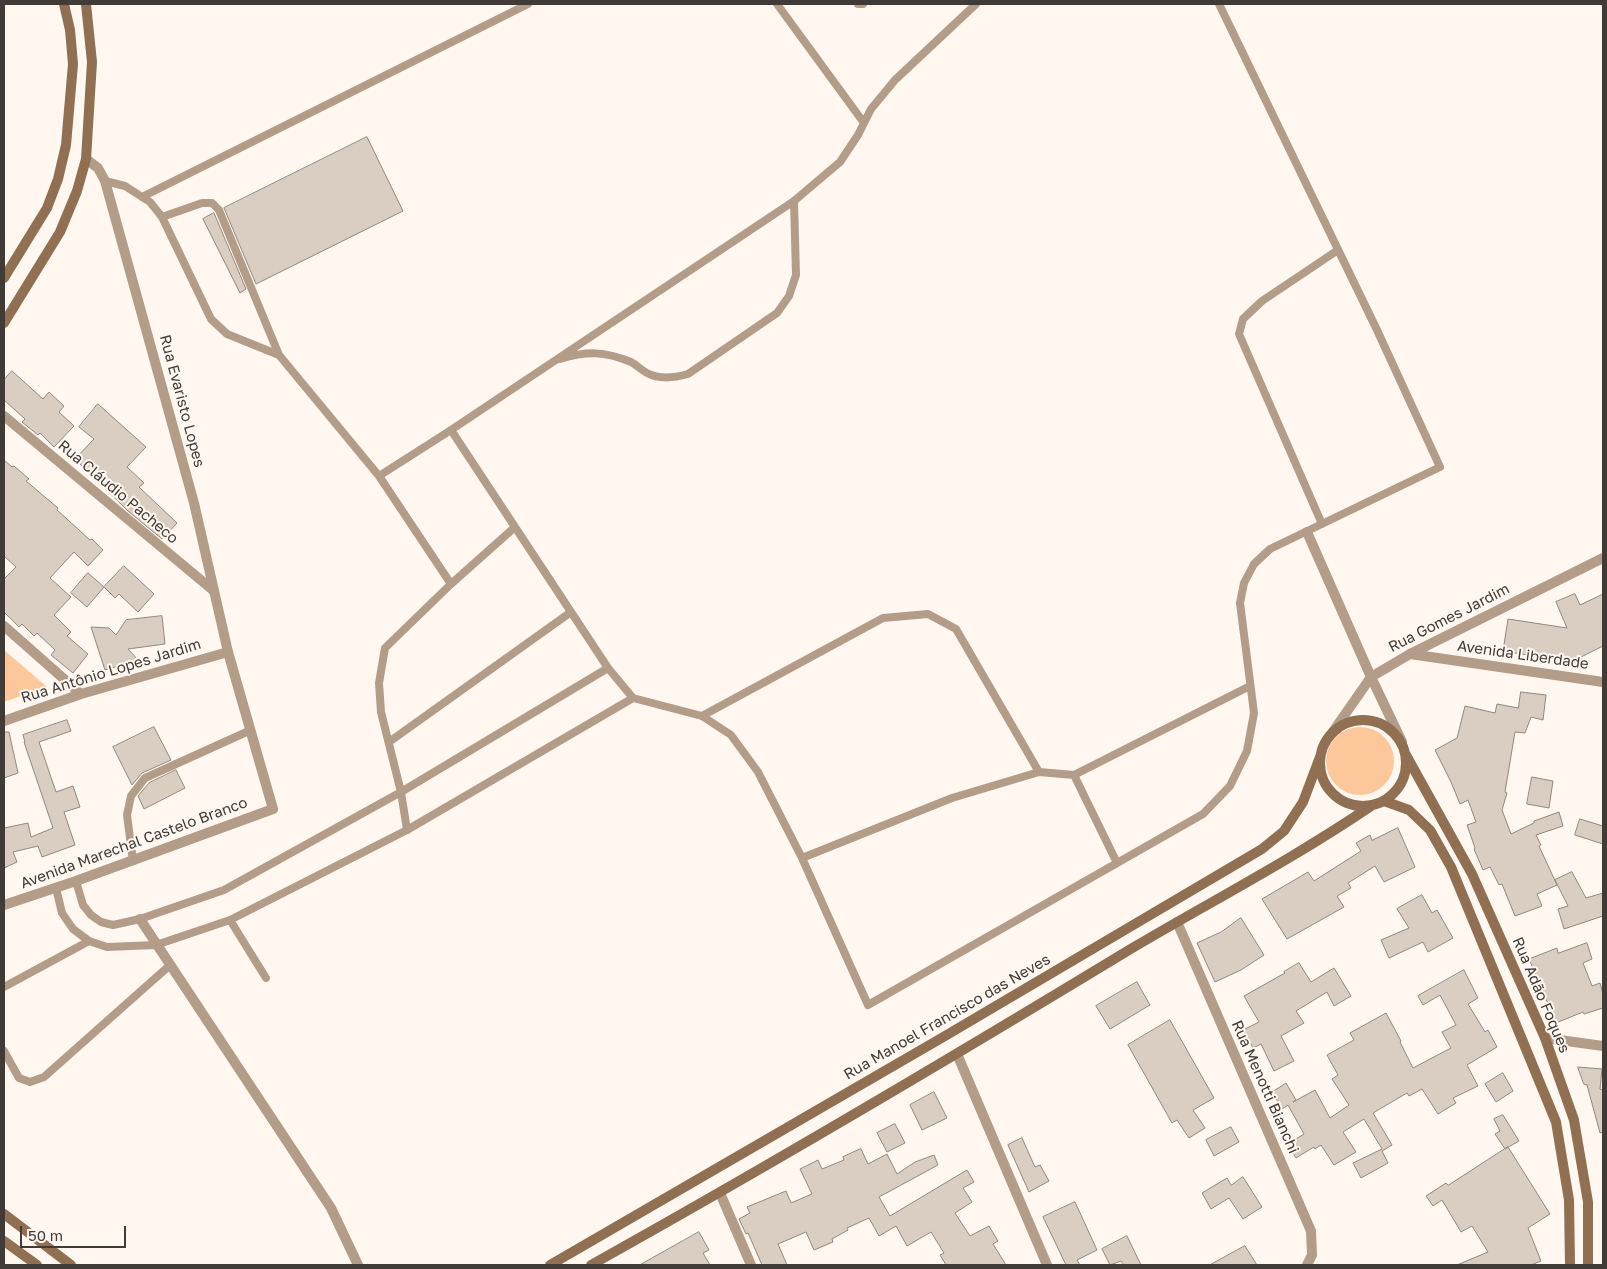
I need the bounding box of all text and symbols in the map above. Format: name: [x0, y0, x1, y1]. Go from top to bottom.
street label: Rua Evaristo Lopes: [156, 333, 208, 469]
street label: Rua Cláudio Pacheco: [54, 437, 182, 547]
street label: Rua Gomes Jardim: [1385, 580, 1513, 656]
street label: Rua Antônio Lopes Jardim: [19, 635, 203, 707]
street label: Avenida Liberdade: [1456, 637, 1590, 673]
street label: Avenida Marechal Castelo Branco: [18, 793, 250, 893]
street label: Rua Adão Foques: [1508, 934, 1574, 1056]
street label: Rua Manoel Francisco das Neves: [841, 950, 1053, 1084]
street label: Rua Menotti Bianchi: [1228, 1018, 1302, 1156]
scale bar: [22, 1216, 129, 1248]
text: 50 m: [28, 1226, 63, 1244]

